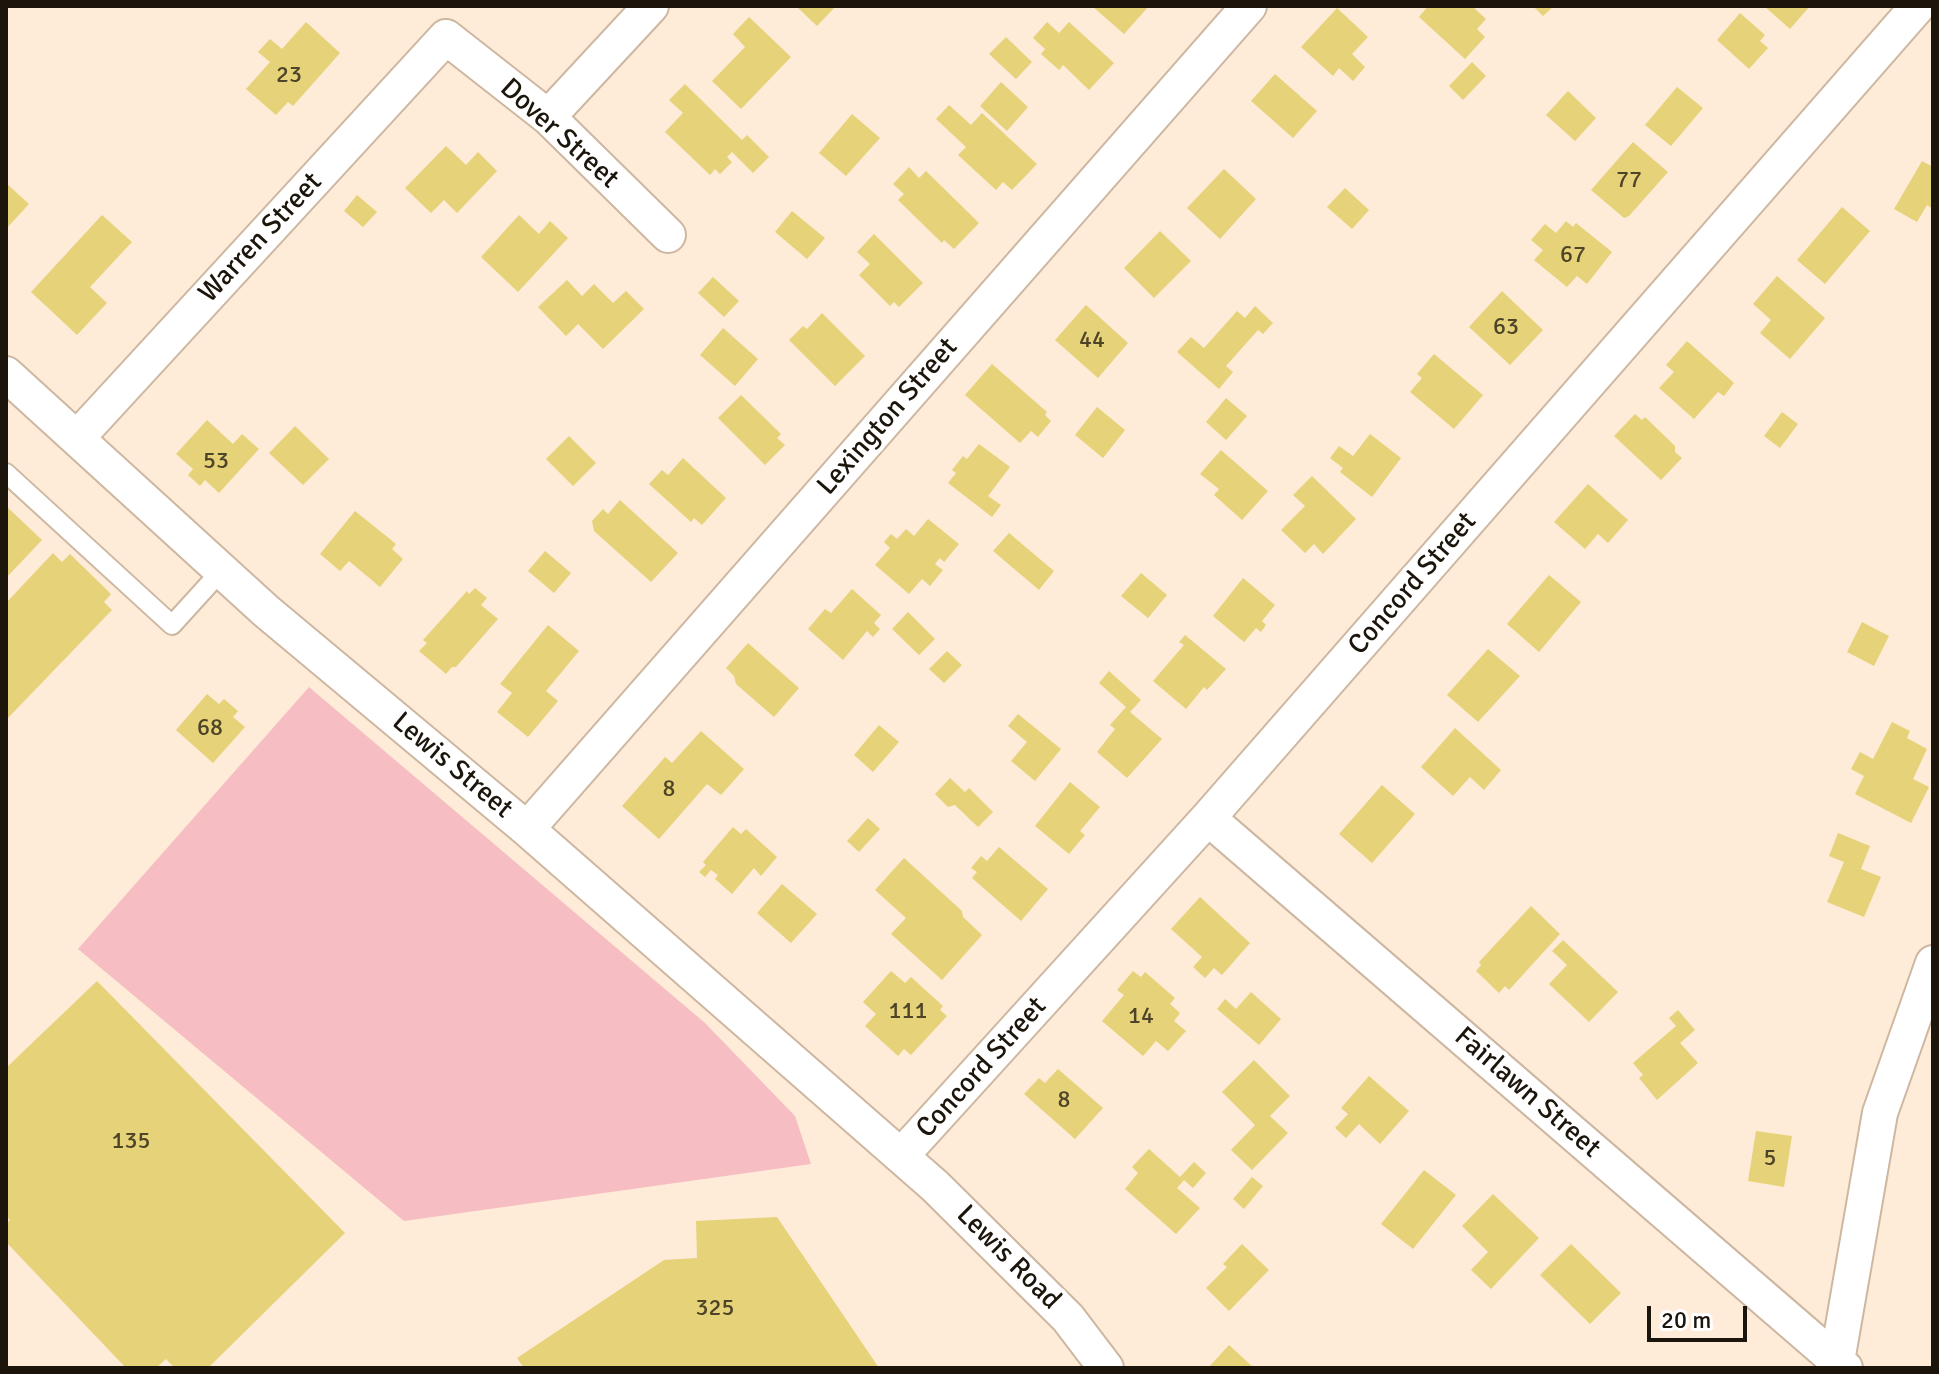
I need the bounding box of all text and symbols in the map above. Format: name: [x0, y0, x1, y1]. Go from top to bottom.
house number: 23: [276, 62, 302, 90]
street label: Dover Street: [493, 72, 625, 196]
street label: Warren Street: [192, 166, 330, 310]
house number: 77: [1616, 167, 1642, 195]
house number: 67: [1560, 242, 1586, 270]
house number: 63: [1493, 314, 1519, 342]
house number: 44: [1079, 327, 1105, 355]
street label: Lexington Street: [811, 332, 965, 502]
house number: 53: [203, 448, 229, 476]
street label: Concord Street: [1342, 506, 1484, 662]
street label: Lewis Street: [385, 706, 519, 826]
house number: 68: [197, 715, 223, 743]
house number: 8: [663, 776, 675, 804]
street label: Concord Street: [910, 991, 1054, 1145]
house number: 111: [889, 998, 927, 1026]
house number: 14: [1128, 1003, 1154, 1031]
street label: Fairlawn Street: [1447, 1020, 1607, 1166]
house number: 8: [1058, 1087, 1070, 1115]
house number: 135: [112, 1128, 150, 1156]
house number: 5: [1764, 1145, 1776, 1173]
street label: Lewis Road: [949, 1199, 1067, 1317]
scale bar: [1651, 1290, 1751, 1340]
house number: 325: [696, 1295, 734, 1323]
text: 20 m: [1661, 1305, 1711, 1335]

